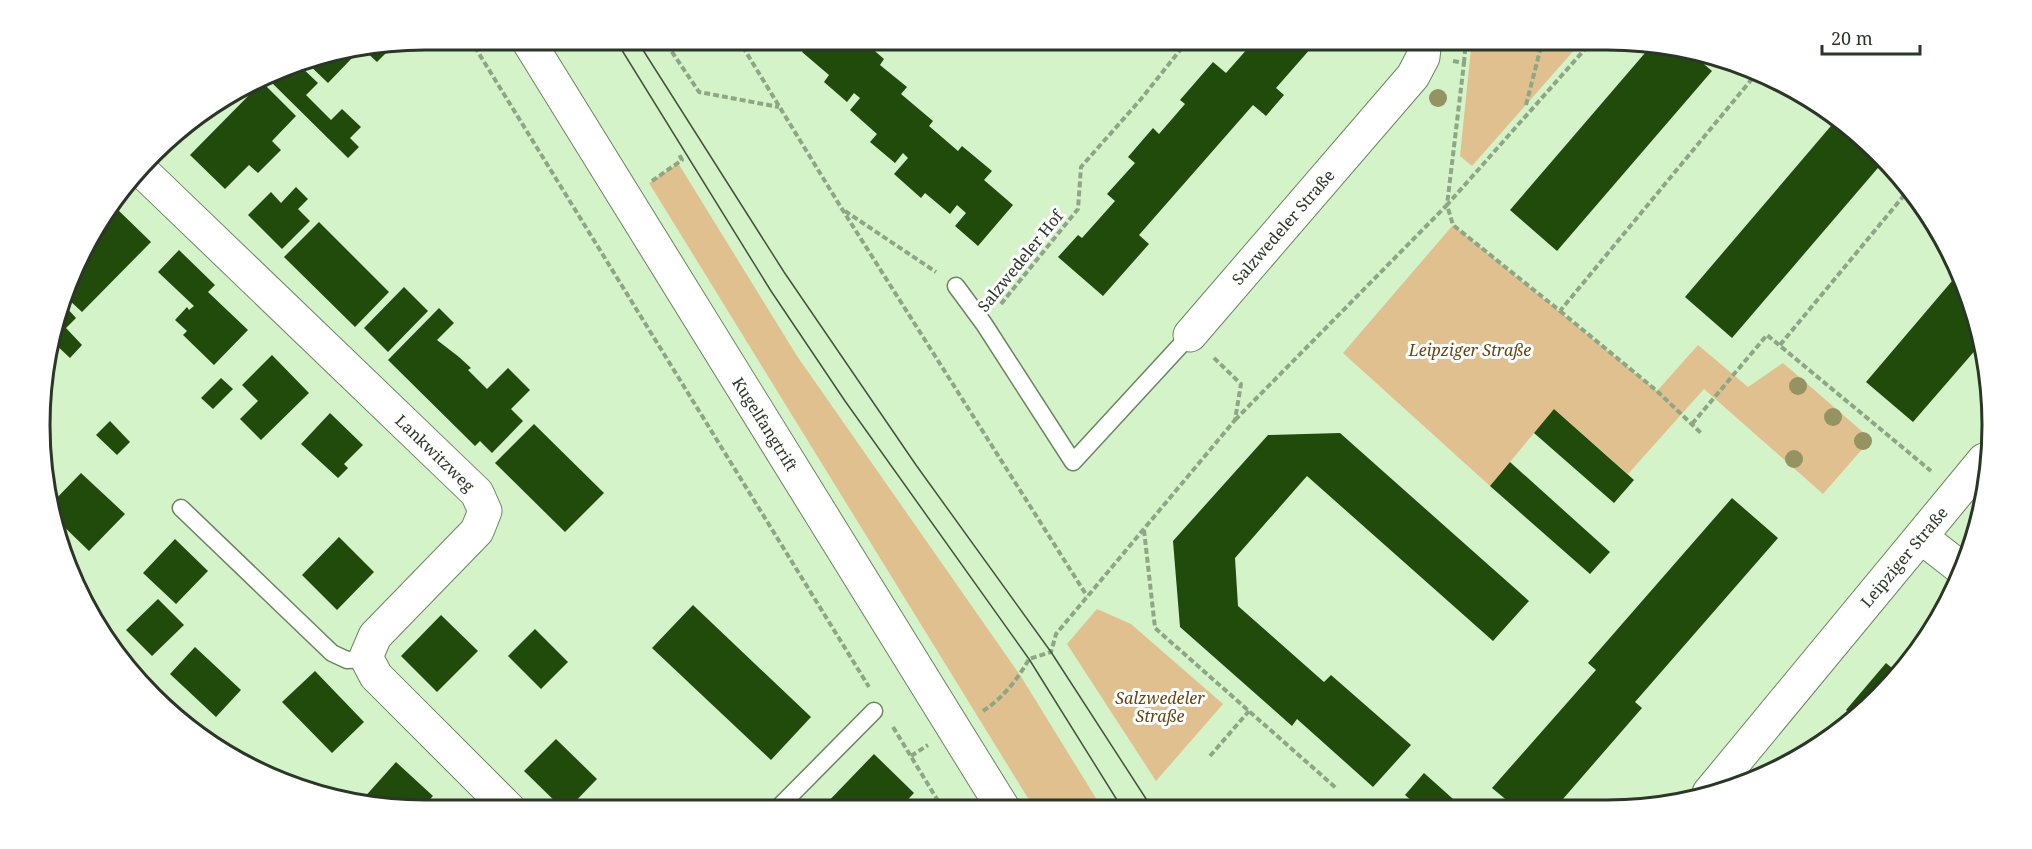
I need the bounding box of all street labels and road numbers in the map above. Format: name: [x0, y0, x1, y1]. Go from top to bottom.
street label: Salzwedeler Straße: [1227, 165, 1339, 289]
street label: Salzwedeler Hof: [972, 204, 1069, 316]
street label: Kugelfangtrift: [727, 373, 803, 475]
street label: Lankwitzweg: [391, 410, 480, 497]
street label: Leipziger Straße: [1855, 502, 1953, 612]

